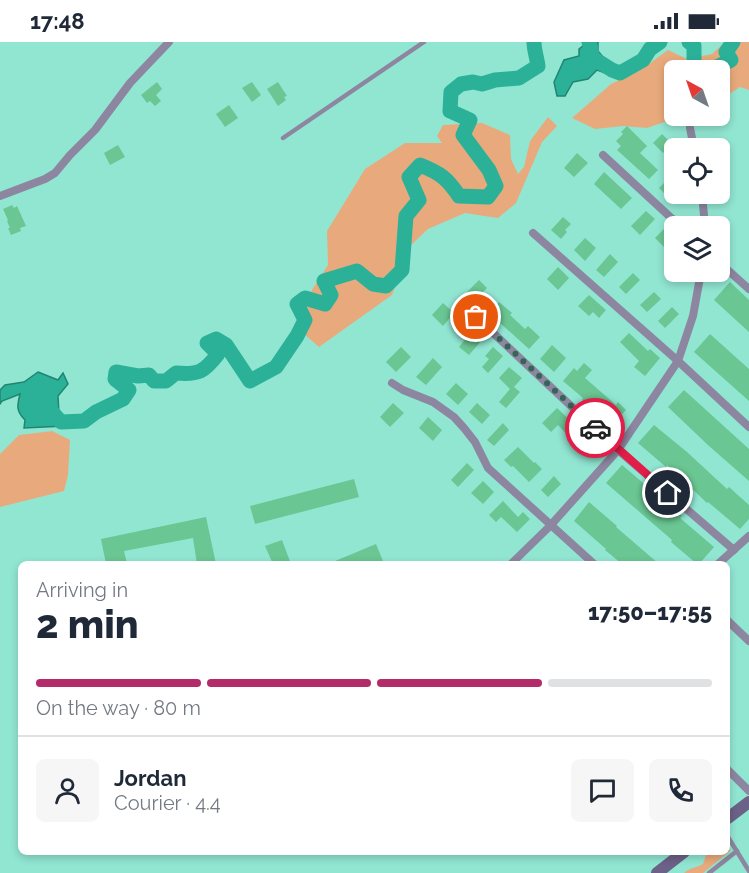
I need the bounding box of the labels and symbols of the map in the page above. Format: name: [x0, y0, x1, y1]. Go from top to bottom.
north arrow: [664, 60, 730, 126]
pin: [450, 291, 501, 342]
courier: [565, 398, 625, 458]
pin: [642, 467, 693, 518]

